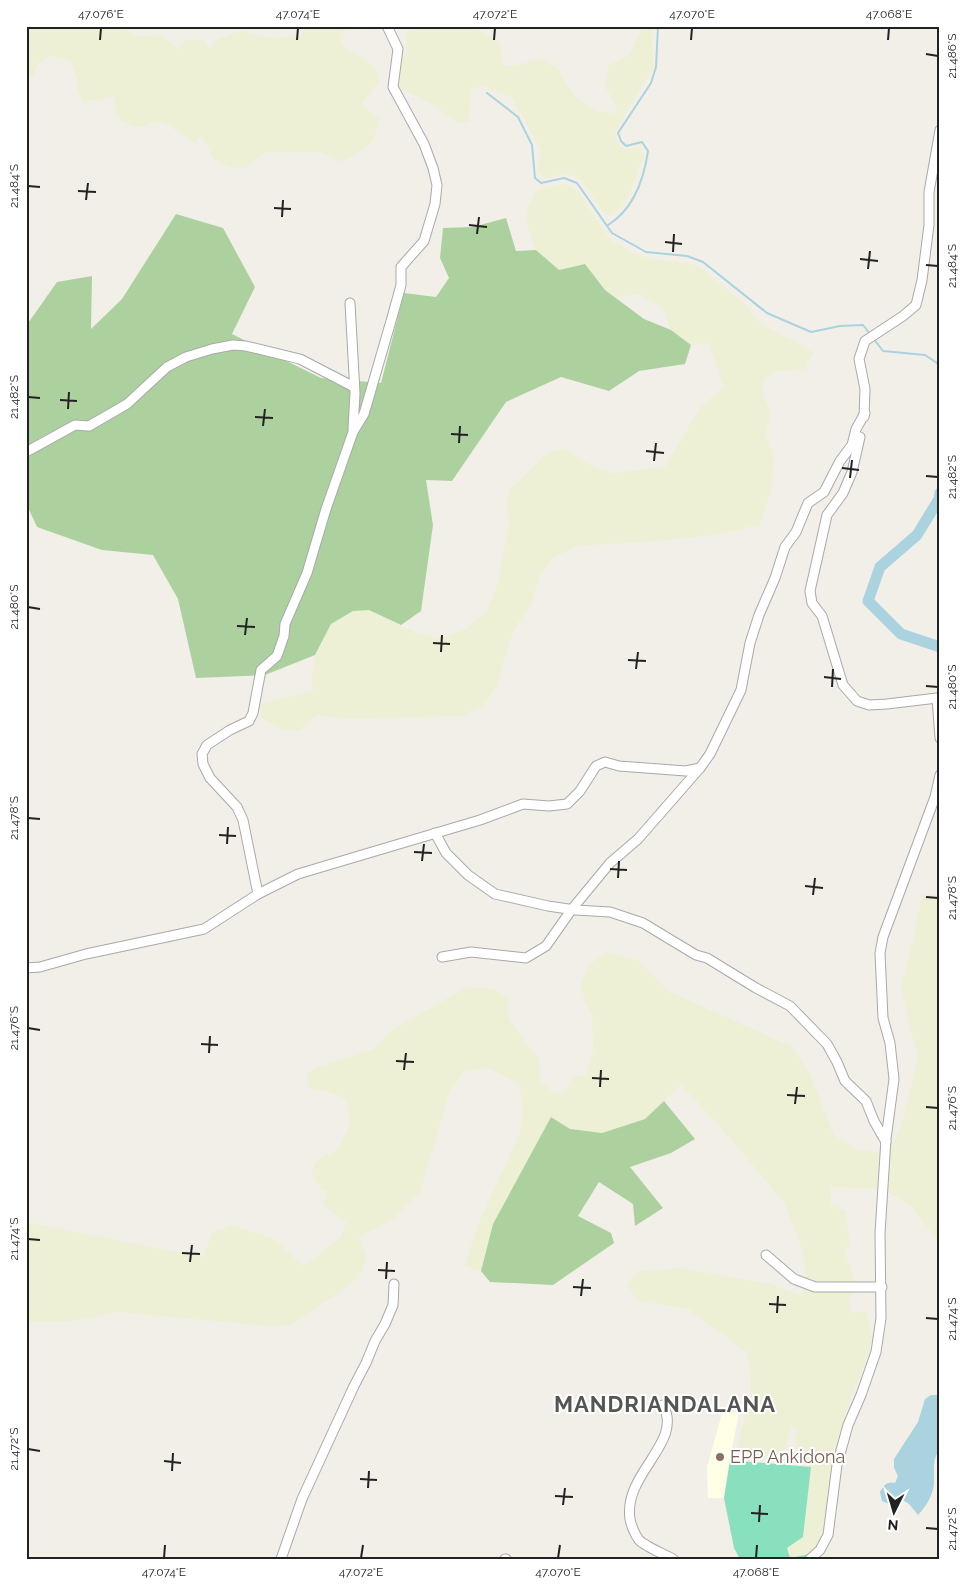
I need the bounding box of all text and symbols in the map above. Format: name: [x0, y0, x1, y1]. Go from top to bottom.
text: 47.076°E: [78, 7, 124, 21]
text: 47.074°E: [276, 7, 320, 21]
text: 47.072°E: [473, 7, 517, 21]
text: 47.070°E: [669, 7, 715, 21]
text: 47.068°E: [866, 7, 912, 21]
text: 21.486°S: [945, 33, 959, 79]
text: 21.484°S: [7, 164, 21, 208]
text: 21.484°S: [945, 244, 959, 288]
text: 21.482°S: [7, 375, 21, 419]
text: 21.482°S: [945, 455, 959, 499]
text: 21.480°S: [7, 585, 21, 629]
text: 21.480°S: [945, 665, 959, 709]
text: 21.478°S: [7, 796, 21, 840]
text: 21.478°S: [945, 876, 959, 920]
text: 21.476°S: [7, 1006, 21, 1050]
text: 21.476°S: [945, 1086, 959, 1130]
text: 21.474°S: [7, 1218, 21, 1260]
text: 21.474°S: [945, 1298, 959, 1340]
district label: MANDRIANDALANA: [554, 1391, 776, 1417]
text: 21.472°S: [7, 1427, 21, 1471]
place label: EPP Ankidona: [730, 1446, 845, 1467]
marker: EPP Ankidona: [714, 1451, 726, 1463]
north arrow: [868, 1488, 918, 1538]
text: 21.472°S: [945, 1507, 959, 1551]
text: N: [887, 1517, 899, 1533]
text: 47.074°E: [142, 1565, 186, 1579]
text: 47.072°E: [339, 1565, 383, 1579]
text: 47.070°E: [535, 1565, 581, 1579]
text: 47.068°E: [733, 1565, 779, 1579]

